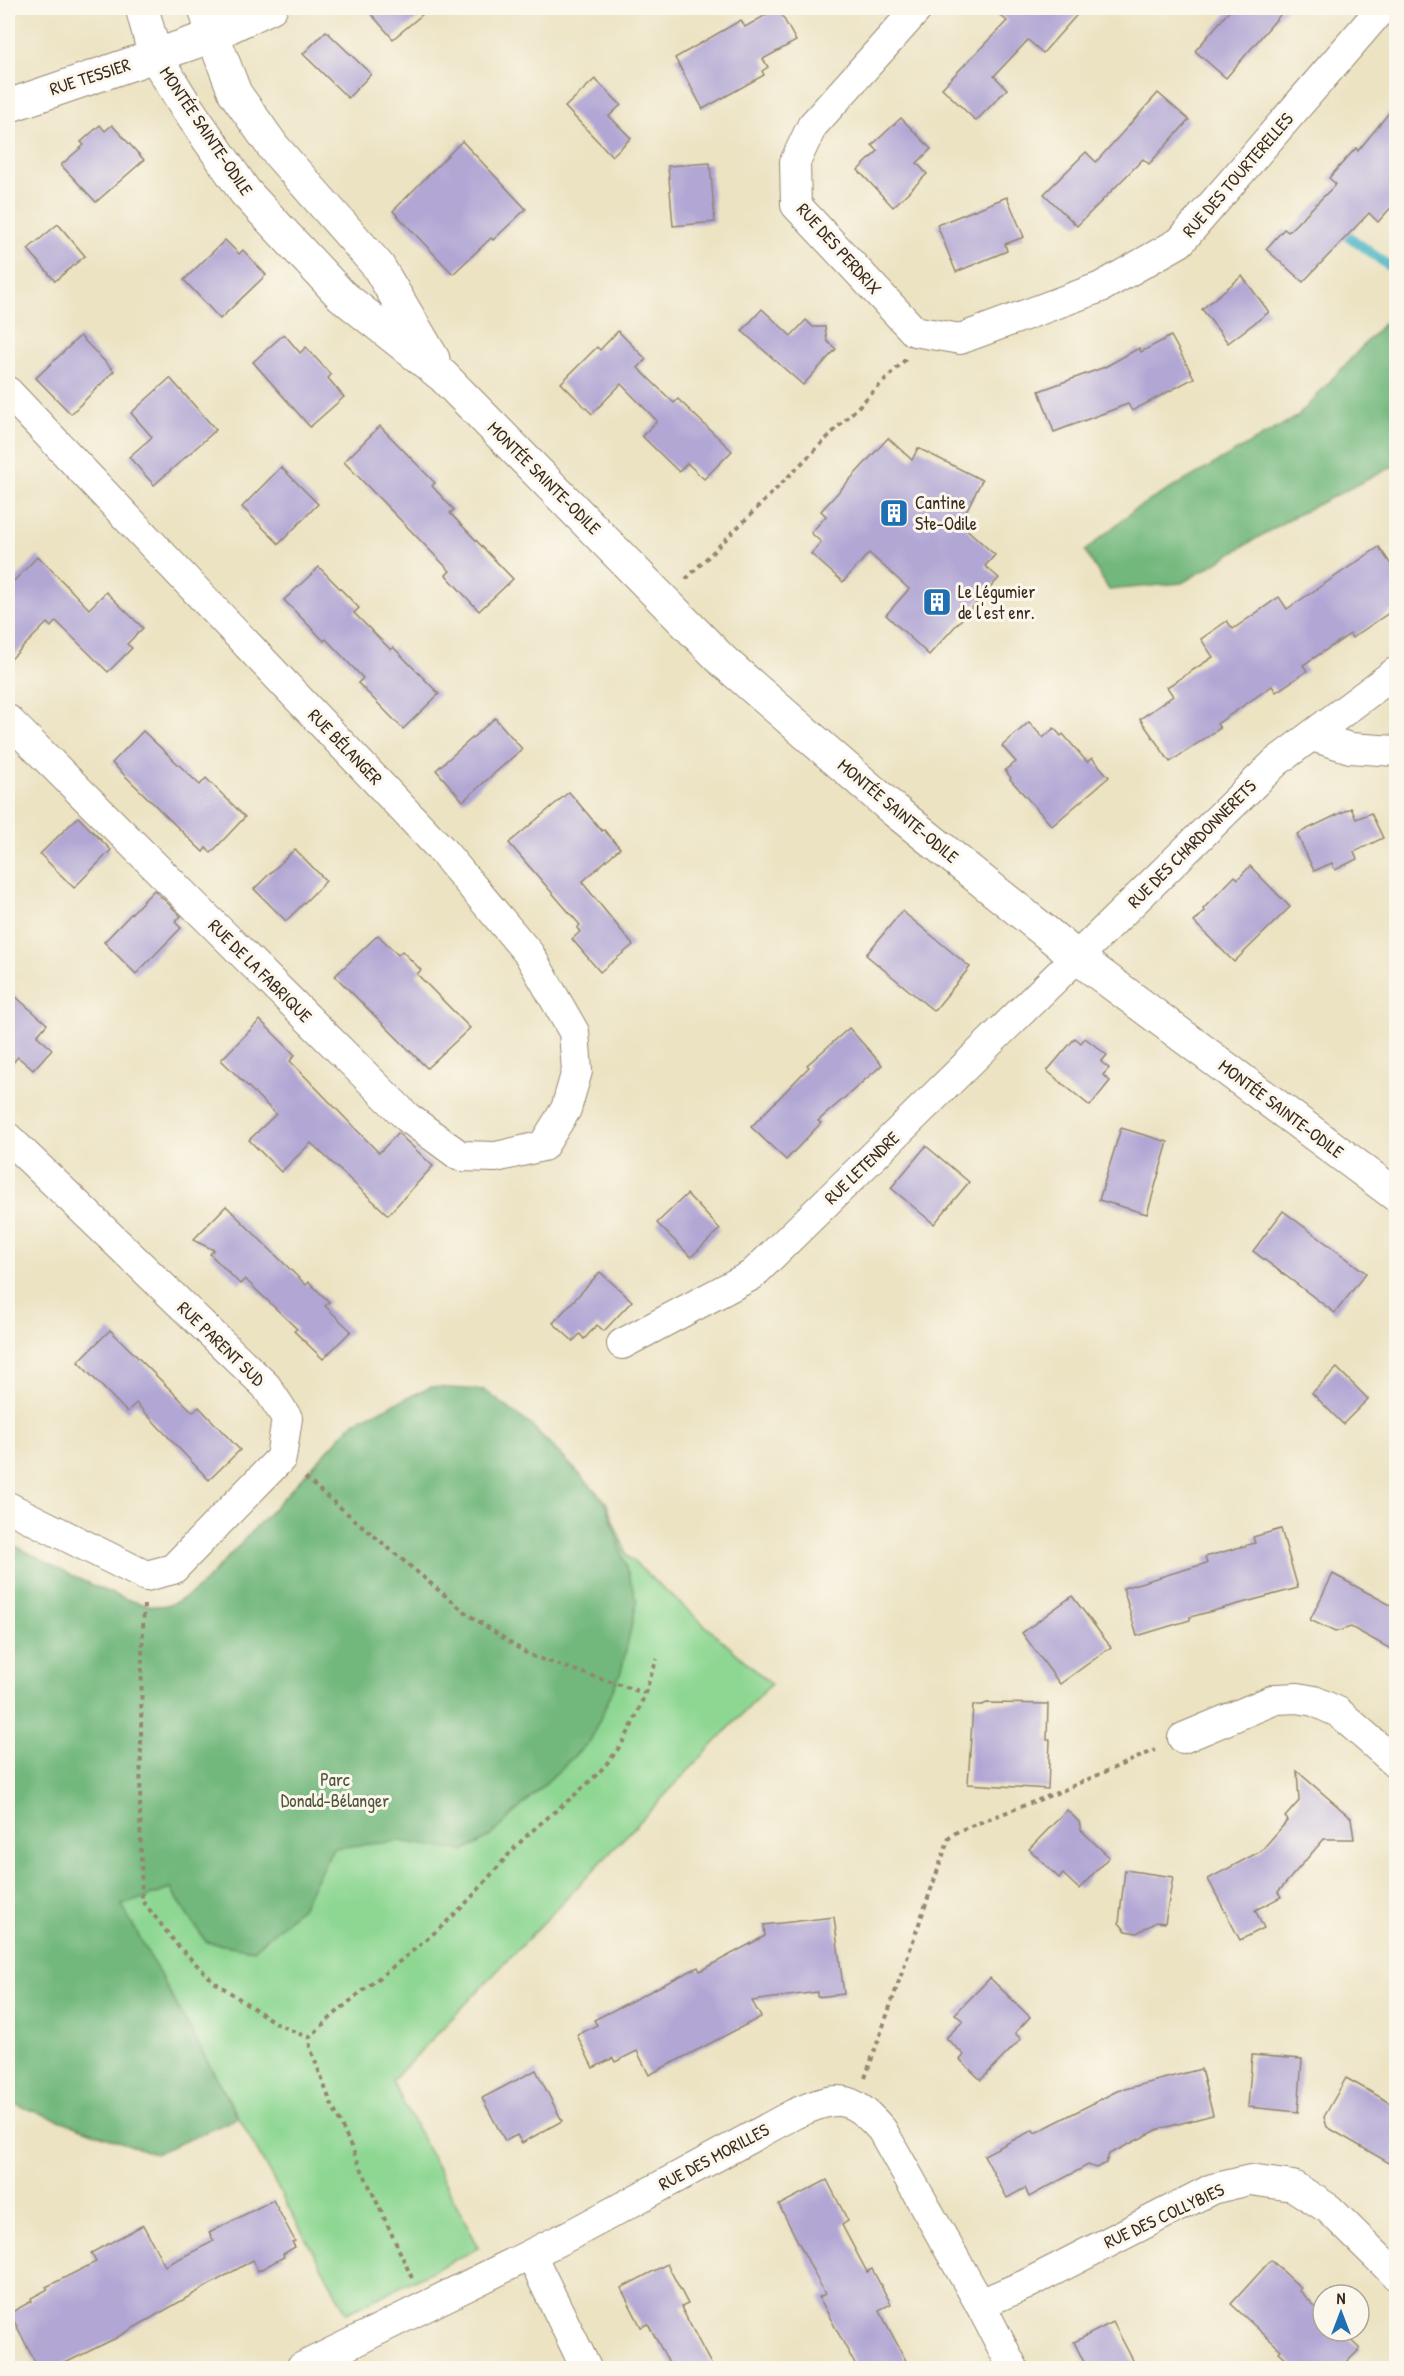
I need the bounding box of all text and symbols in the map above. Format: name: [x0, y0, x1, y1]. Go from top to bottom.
street label: RUE TESSIER: [46, 52, 133, 101]
street label: MONTÉE SAINTE-ODILE: [154, 61, 259, 200]
street label: RUE DES TOURTERELLES: [1176, 107, 1299, 242]
street label: RUE DES PERDRIX: [791, 197, 887, 300]
street label: MONTÉE SAINTE-ODILE: [482, 416, 607, 540]
place label: Cantine Ste-Odile: [915, 490, 977, 536]
building icon: Cantine Ste-Odile: [878, 497, 910, 529]
place label: Le Légumier de l'est enr.: [958, 579, 1036, 625]
building icon: Le Légumier de l'est enr.: [921, 586, 953, 618]
street label: RUE BÉLANGER: [303, 703, 388, 790]
street label: MONTÉE SAINTE-ODILE: [833, 753, 964, 869]
street label: RUE DES CHARDONNERETS: [1122, 774, 1262, 914]
street label: RUE DE LA FABRIQUE: [203, 913, 318, 1028]
street label: MONTÉE SAINTE-ODILE: [1214, 1053, 1349, 1164]
street label: RUE LETENDRE: [819, 1125, 905, 1210]
street label: RUE PARENT SUD: [172, 1296, 271, 1392]
park label: Parc Donald-Bélanger: [281, 1767, 389, 1813]
street label: RUE DES MORILLES: [654, 2117, 773, 2196]
street label: RUE DES COLLYBIES: [1100, 2177, 1228, 2254]
north arrow: [1311, 2283, 1371, 2343]
text: N: [1337, 2287, 1346, 2309]

